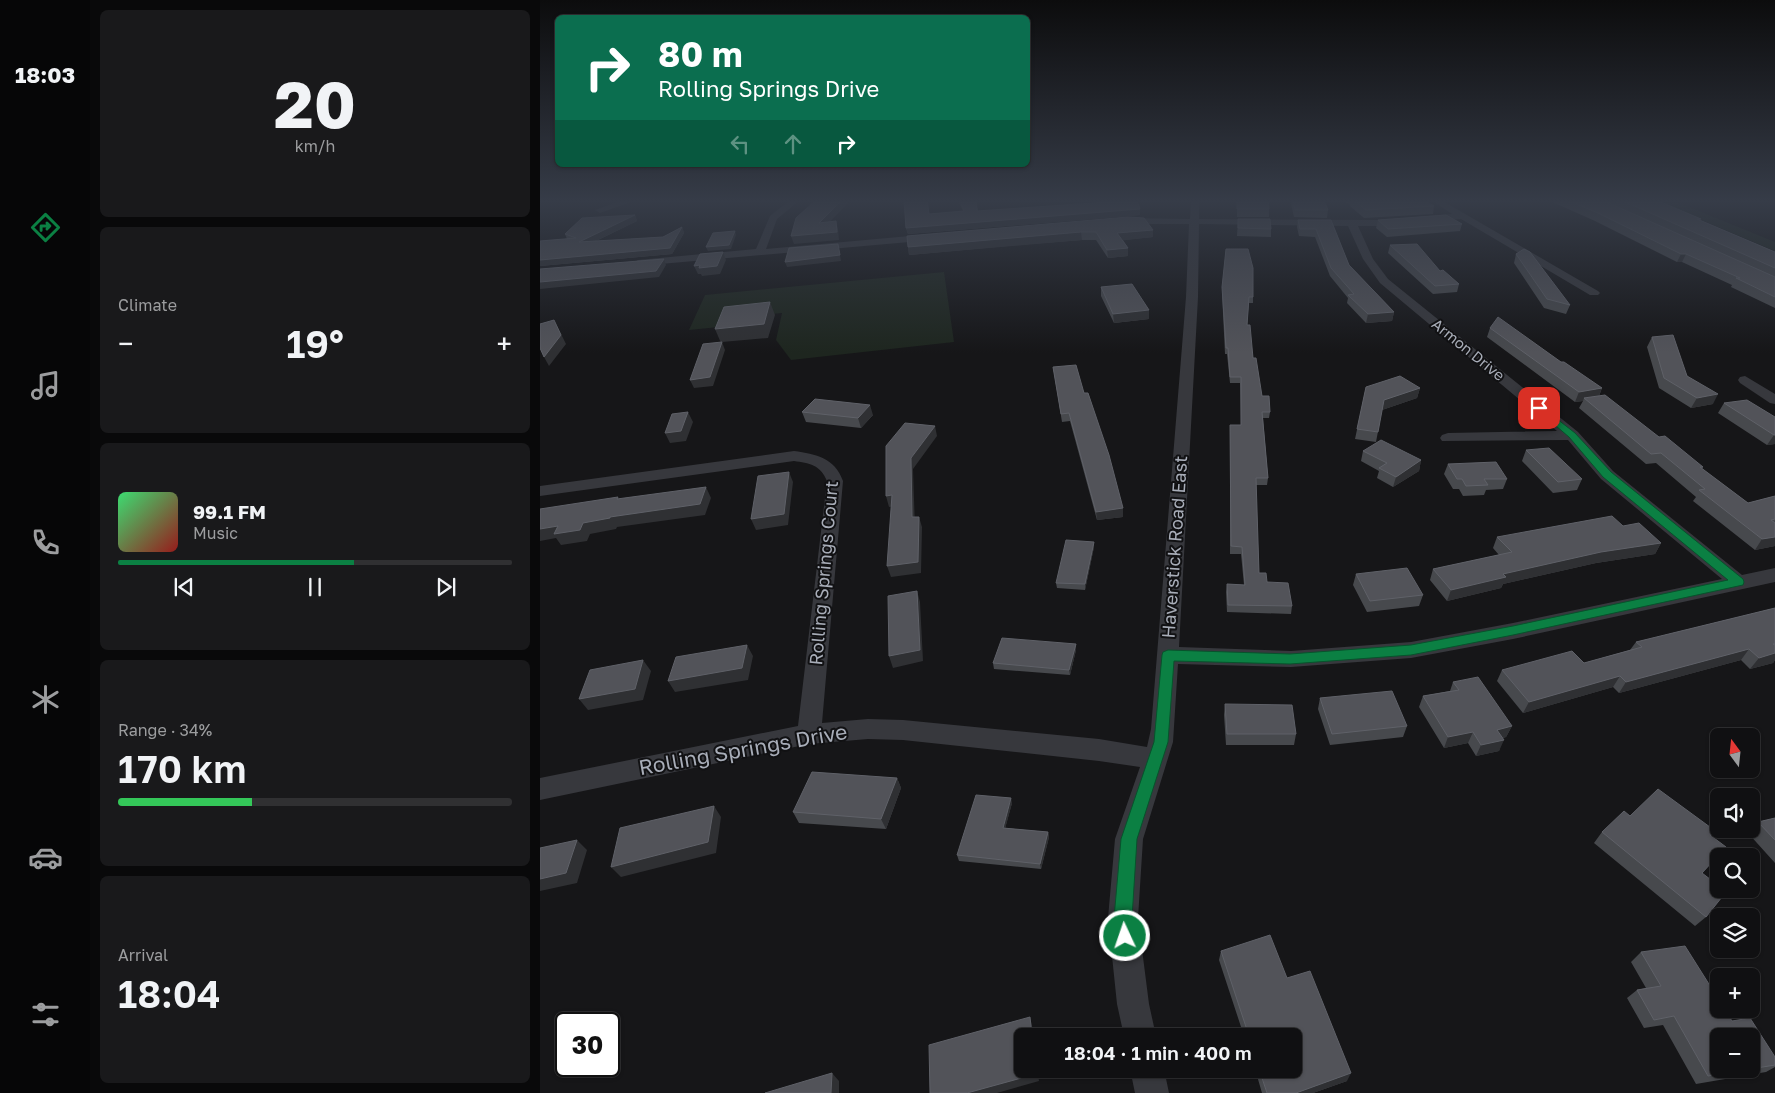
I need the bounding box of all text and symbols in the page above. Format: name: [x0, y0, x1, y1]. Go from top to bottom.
text: 80 m: [658, 33, 743, 75]
icon: right: [575, 35, 640, 100]
text: 18:03: [15, 61, 75, 88]
text: 20: [274, 64, 356, 142]
text: Rolling Springs Drive: [658, 75, 879, 102]
icon: left: [726, 130, 754, 158]
icon: ahead: [779, 130, 807, 158]
icon: right: [832, 130, 860, 158]
text: km/h: [295, 136, 335, 156]
icon: directions: [28, 210, 63, 245]
text: Climate: [118, 295, 177, 315]
street label: Armon Drive: [1429, 314, 1509, 384]
text: 19°: [286, 321, 344, 366]
text: −: [118, 327, 133, 360]
text: +: [497, 327, 512, 360]
icon: music: [28, 368, 63, 403]
pin: [1518, 387, 1560, 429]
icon: arrive: [1525, 394, 1553, 422]
street label: Haverstick Road East: [1157, 455, 1191, 639]
street label: Rolling Springs Court: [804, 480, 842, 666]
text: 99.1 FM: [193, 500, 266, 523]
text: Music: [193, 523, 238, 543]
icon: phone: [28, 525, 63, 560]
icon: previous: [170, 573, 198, 601]
icon: pause: [301, 573, 329, 601]
icon: next: [432, 573, 460, 601]
icon: climate: [28, 682, 63, 717]
street label: Rolling Springs Drive: [637, 718, 849, 780]
text: Range · 34%: [118, 720, 212, 740]
north arrow: [1710, 728, 1760, 778]
map controls: [1710, 728, 1760, 1078]
text: 170 km: [118, 746, 247, 791]
button: sound: [1710, 788, 1760, 838]
icon: car: [28, 840, 63, 875]
button: search: [1710, 848, 1760, 898]
button: layers: [1710, 908, 1760, 958]
position arrow: [1098, 909, 1150, 961]
text: Arrival: [118, 945, 168, 965]
button: +: [1710, 968, 1760, 1018]
text: 18:04: [118, 971, 221, 1016]
icon: filters: [28, 997, 63, 1032]
speed limit sign: 30: [555, 1012, 620, 1077]
button: −: [1710, 1028, 1760, 1078]
text: 18:04 · 1 min · 400 m: [1064, 1041, 1252, 1064]

